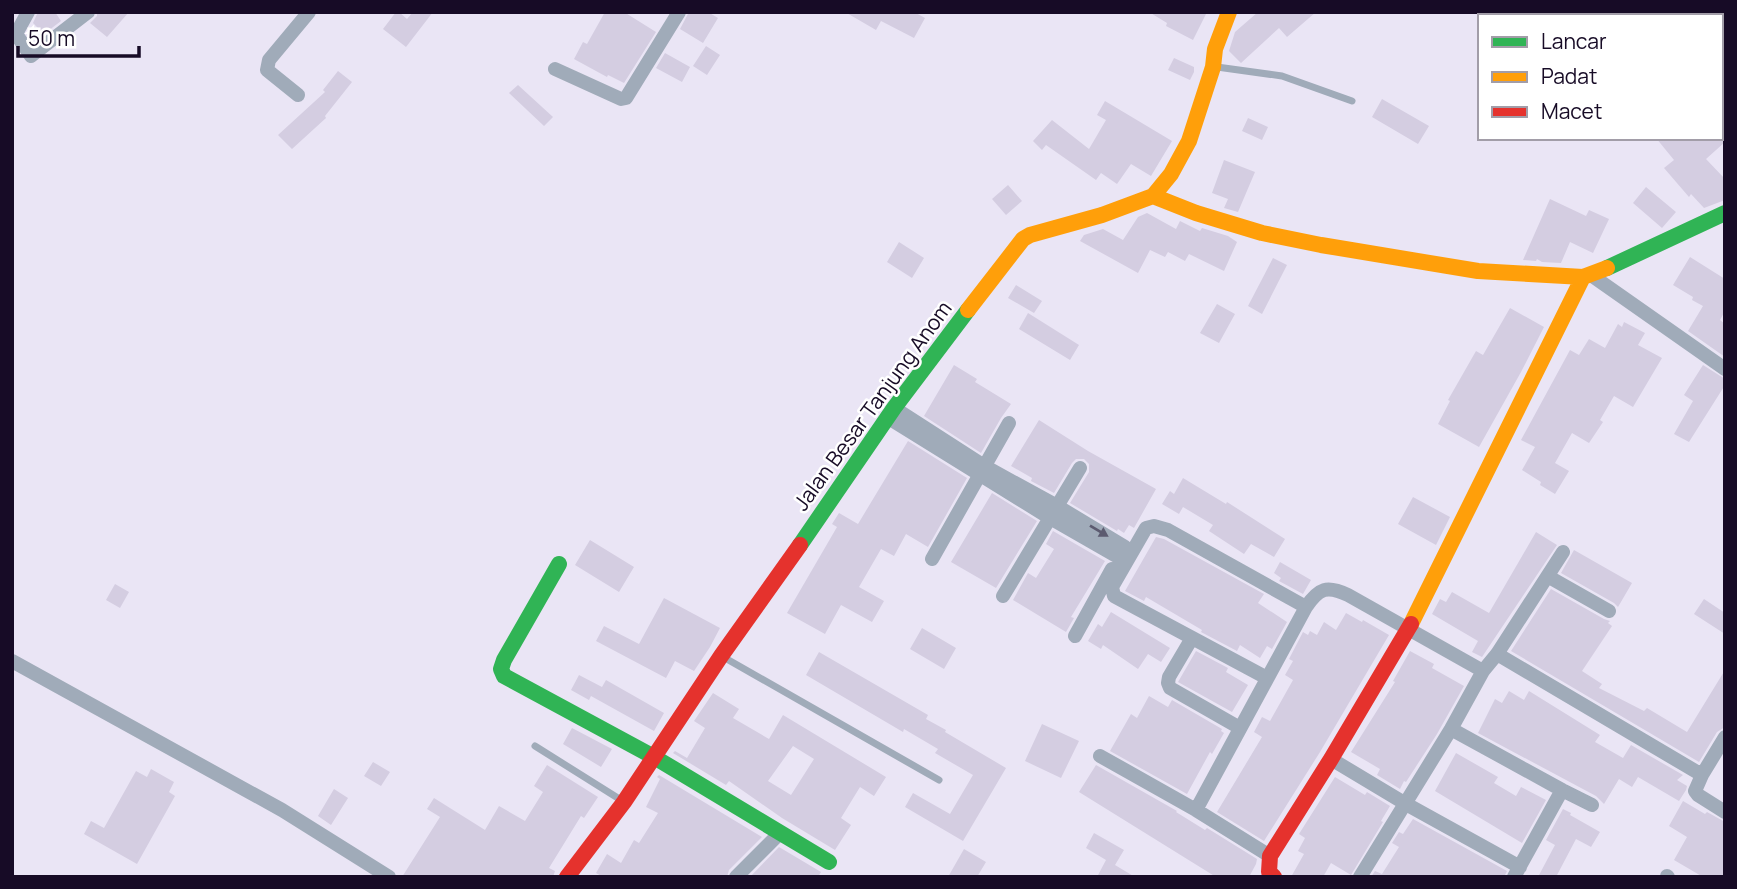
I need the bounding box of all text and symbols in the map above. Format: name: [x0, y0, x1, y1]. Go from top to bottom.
scale bar: [18, 14, 138, 58]
legend: [1478, 14, 1723, 140]
text: 50 m: [28, 24, 75, 52]
text: Lancar: [1541, 27, 1607, 55]
text: Padat: [1541, 62, 1597, 90]
text: Macet: [1541, 97, 1602, 125]
street label: Jalan Besar Tanjung Anom: [787, 295, 958, 516]
one-way arrow: [1090, 525, 1109, 538]

